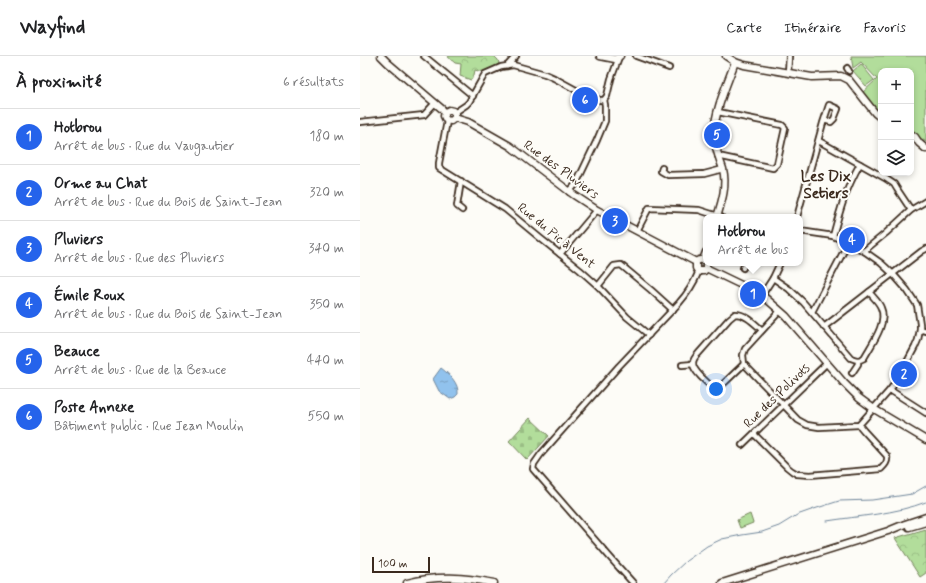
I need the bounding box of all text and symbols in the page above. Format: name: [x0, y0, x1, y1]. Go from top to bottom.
text: Wayfind: [20, 15, 85, 40]
text: Carte: [726, 19, 762, 37]
text: Itinéraire: [784, 19, 841, 37]
text: Favoris: [863, 19, 906, 37]
map controls: [878, 68, 914, 176]
button: +: [878, 68, 914, 104]
text: À proximité: [16, 71, 101, 93]
text: 6 résultats: [283, 74, 344, 91]
pin: 6: [572, 85, 598, 115]
button: −: [878, 104, 914, 140]
text: Hotbrou: [54, 118, 102, 138]
pin: 5: [704, 120, 730, 150]
text: 1: [26, 128, 32, 145]
text: 180 m: [309, 128, 344, 145]
street label: Rue des Pluviers: [520, 137, 602, 203]
text: Arrêt de bus · Rue du Vaugautier: [54, 138, 234, 155]
button: layers: [878, 140, 914, 176]
district label: Les Dix Setiers: [801, 167, 852, 204]
text: Orme au Chat: [54, 174, 148, 194]
text: 2: [26, 184, 32, 201]
text: 320 m: [310, 184, 344, 201]
text: Arrêt de bus · Rue du Bois de Saint-Jean: [54, 194, 282, 211]
street label: Rue du Pic à Vent: [514, 199, 598, 273]
pin: 3: [602, 206, 628, 236]
popup: [703, 214, 803, 266]
text: Hotbrou: [718, 222, 765, 242]
pin: 4: [839, 225, 865, 255]
text: Pluviers: [54, 230, 103, 250]
text: 3: [26, 240, 32, 257]
text: 340 m: [309, 240, 344, 257]
text: Arrêt de bus: [718, 242, 788, 259]
text: Arrêt de bus · Rue des Pluviers: [54, 250, 224, 267]
pin: 1: [740, 279, 766, 309]
text: Émile Roux: [54, 286, 125, 306]
text: 4: [25, 296, 33, 313]
text: 350 m: [310, 296, 344, 313]
text: Arrêt de bus · Rue du Bois de Saint-Jean: [54, 306, 282, 323]
text: Beauce: [54, 342, 100, 362]
text: 5: [25, 352, 33, 369]
text: 440 m: [307, 352, 344, 369]
pin: 2: [891, 359, 917, 389]
street label: Rue des Polivots: [740, 360, 814, 432]
text: Arrêt de bus · Rue de la Beauce: [54, 362, 226, 379]
your location: [706, 379, 726, 399]
text: Poste Annexe: [54, 398, 134, 418]
text: 6: [26, 408, 32, 425]
text: 550 m: [308, 408, 344, 425]
text: Bâtiment public · Rue Jean Moulin: [54, 418, 243, 435]
scale bar: [372, 555, 430, 574]
text: 100 m: [378, 557, 408, 571]

